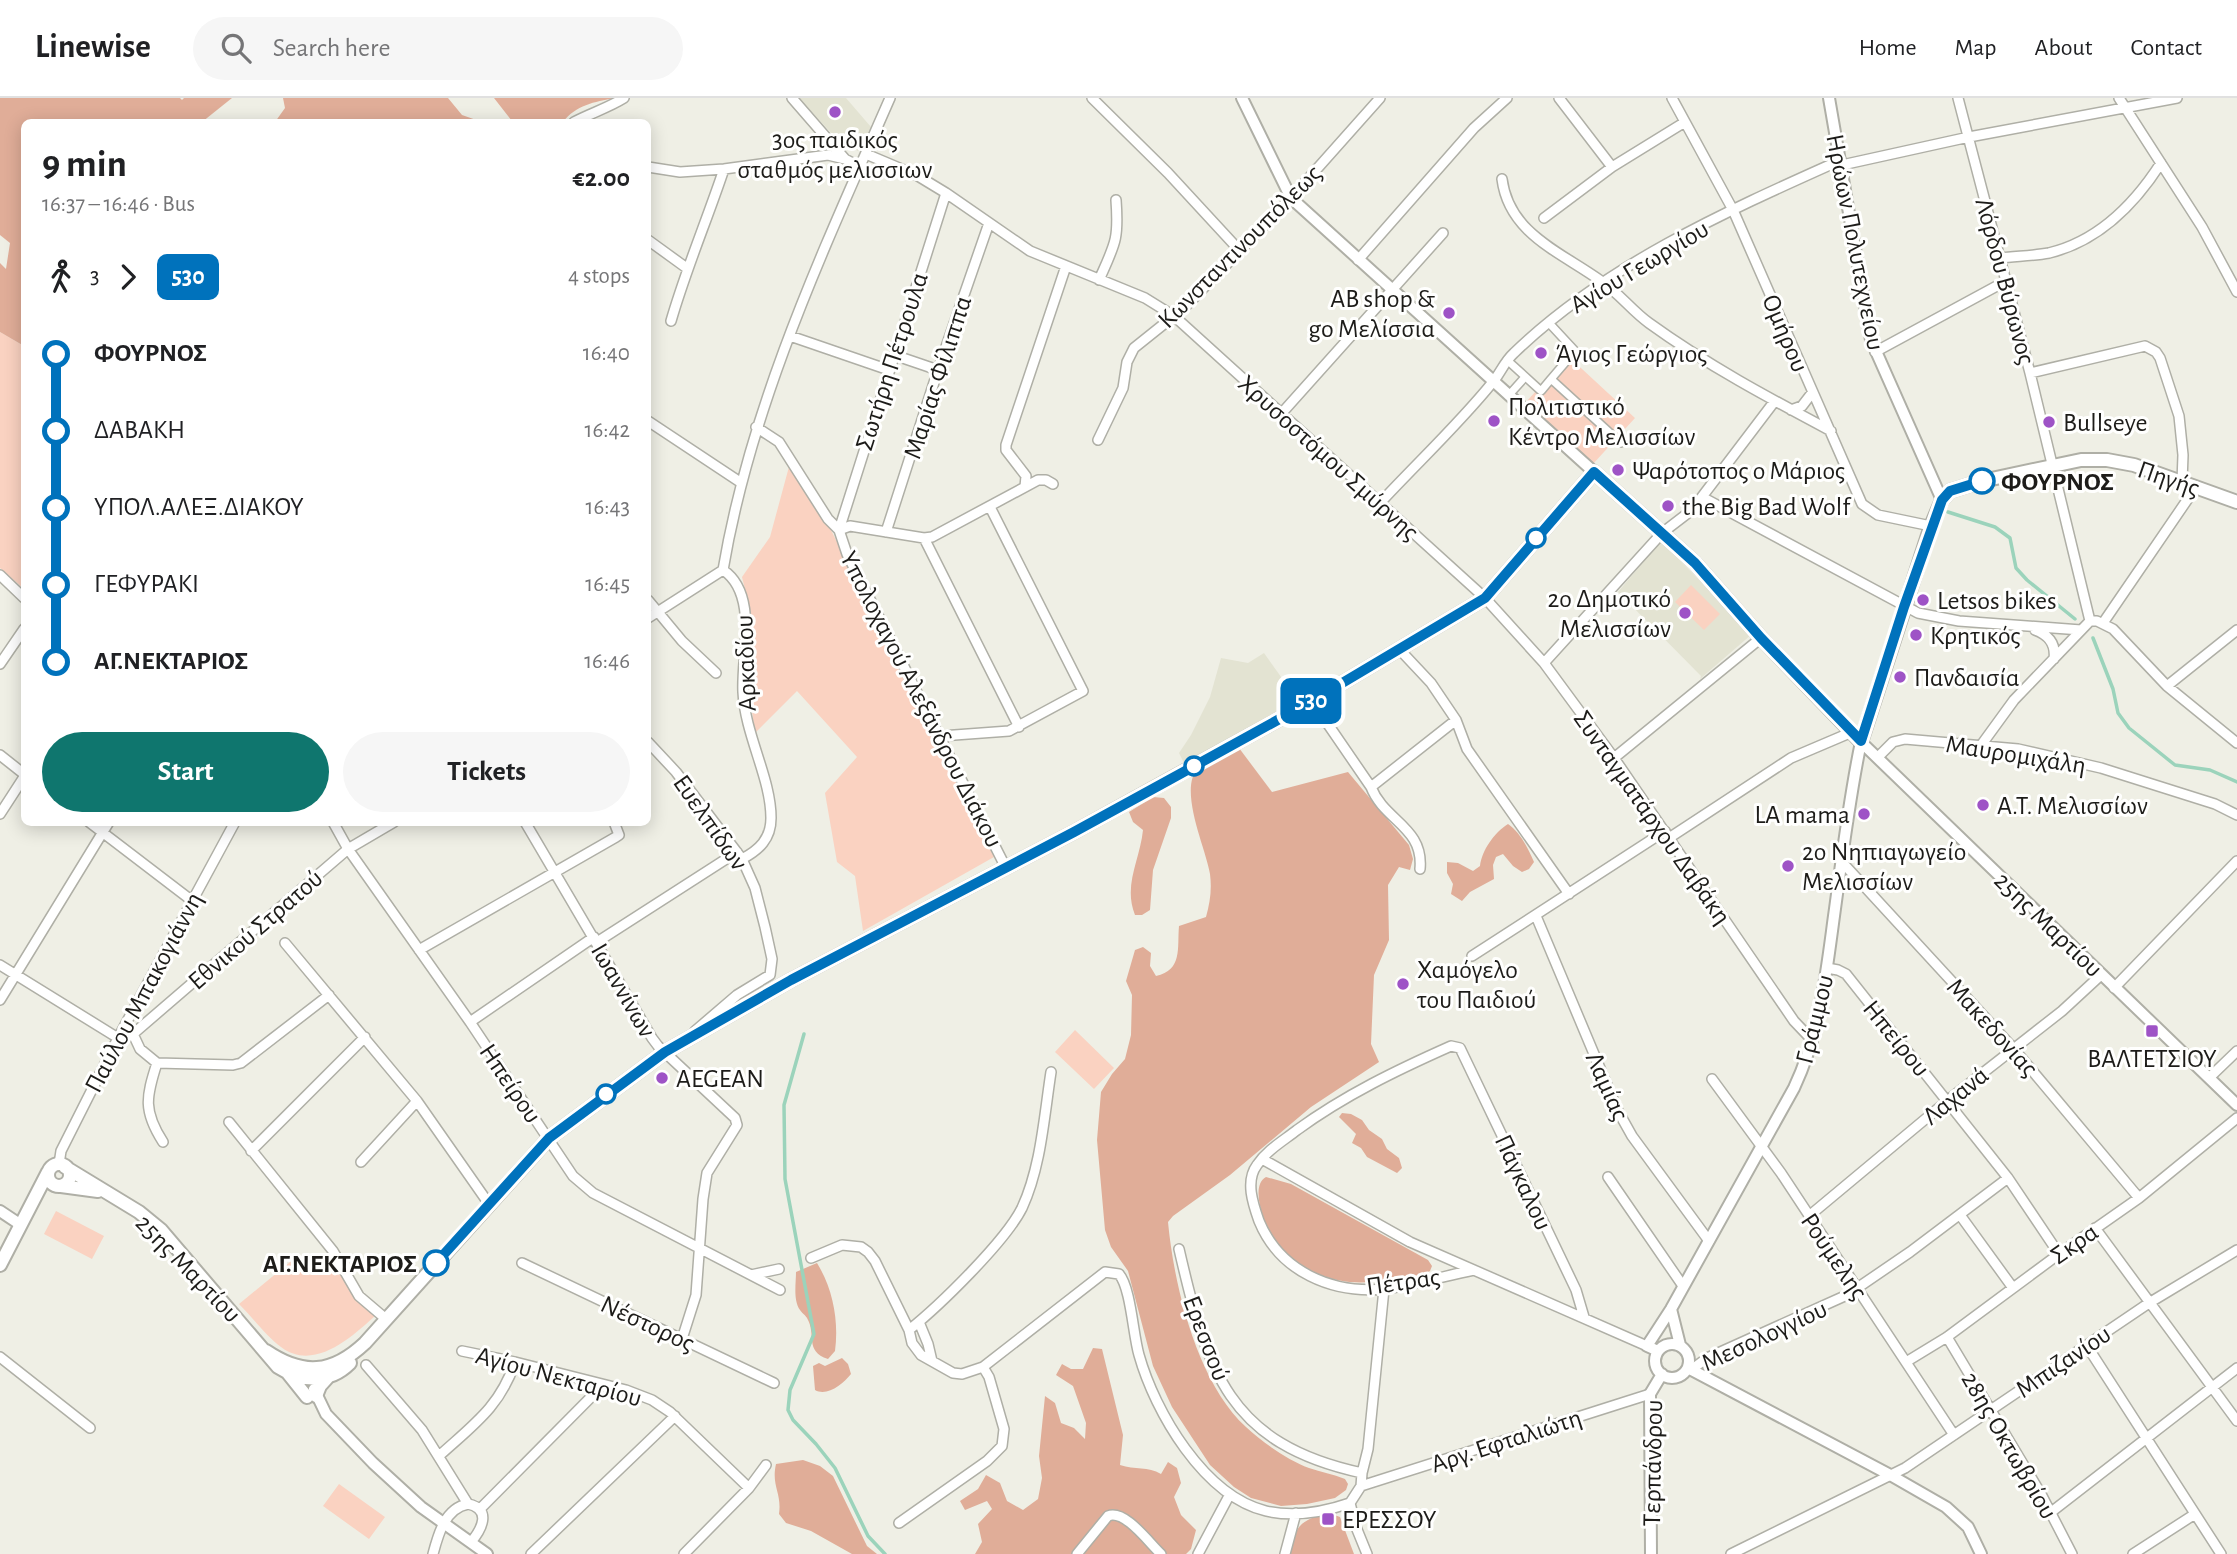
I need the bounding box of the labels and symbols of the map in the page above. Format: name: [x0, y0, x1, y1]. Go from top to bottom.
marker: 3ος παιδικός σταθμός μελισσιων: [827, 104, 843, 120]
place label: 3ος παιδικός σταθμός μελισσιων: [738, 127, 933, 183]
street label: Ηρώων Πολυτεχνείου: [1821, 132, 1889, 352]
street label: Κωνσταντινουπόλεως: [1153, 160, 1326, 333]
street label: Λόρδου Βύρωνος: [1970, 195, 2040, 367]
street label: Αγίου Γεωργίου: [1566, 215, 1713, 318]
street label: Σωτήρη Πέτρουλα: [851, 269, 933, 453]
place label: AB shop & go Μελίσσια: [1308, 286, 1435, 342]
street label: Ομήρου: [1757, 291, 1813, 376]
street label: Μαρίας Φίλιππα: [899, 293, 977, 462]
marker: AB shop & go Μελίσσια: [1441, 305, 1457, 321]
place label: Άγιος Γεώργιος: [1555, 341, 1707, 367]
marker: Άγιος Γεώργιος: [1533, 345, 1549, 361]
street label: Χρυσοστόμου Σμύρνης: [1233, 370, 1424, 545]
place label: Πολιτιστικό Κέντρο Μελισσίων: [1508, 394, 1695, 450]
place label: Bullseye: [2063, 410, 2147, 436]
marker: Πολιτιστικό Κέντρο Μελισσίων: [1486, 413, 1502, 429]
marker: Bullseye: [2041, 414, 2057, 430]
street label: Πηγής: [2134, 456, 2203, 502]
place label: Ψαρότοπος ο Μάριος: [1632, 458, 1845, 484]
marker: Ψαρότοπος ο Μάριος: [1610, 462, 1626, 478]
marker: ΦΟΥΡΝΟΣ: [1969, 468, 1995, 494]
place label: ΦΟΥΡΝΟΣ: [2001, 469, 2114, 495]
place label: the Big Bad Wolf: [1682, 494, 1852, 520]
marker: the Big Bad Wolf: [1660, 498, 1676, 514]
unlabelled marker: [1526, 528, 1546, 548]
street label: Υπολοχαγού Αλεξάνδρου Διάκου: [835, 547, 1007, 852]
place label: 2ο Δημοτικό Μελισσίων: [1547, 586, 1671, 642]
place label: Letsos bikes: [1937, 588, 2057, 614]
marker: Letsos bikes: [1915, 592, 1931, 608]
marker: 2ο Δημοτικό Μελισσίων: [1677, 605, 1693, 621]
street label: Αρκαδίου: [731, 614, 761, 712]
place label: Κρητικός: [1930, 623, 2021, 649]
marker: Κρητικός: [1908, 627, 1924, 643]
place label: Πανδαισία: [1914, 665, 2020, 691]
marker: Πανδαισία: [1892, 669, 1908, 685]
line badge: 530: [1271, 678, 1351, 724]
street label: Συνταγματάρχου Δαβάκη: [1569, 706, 1736, 929]
street label: Μαυρομιχάλη: [1944, 731, 2088, 779]
unlabelled marker: [1184, 756, 1204, 776]
street label: Ευελπίδων: [668, 770, 752, 875]
place label: Α.Τ. Μελισσίων: [1997, 793, 2148, 819]
marker: Α.Τ. Μελισσίων: [1975, 797, 1991, 813]
place label: LA mama: [1755, 802, 1850, 828]
marker: LA mama: [1856, 806, 1872, 822]
place label: 2ο Νηπιαγωγείο Μελισσίων: [1802, 839, 1966, 895]
marker: 2ο Νηπιαγωγείο Μελισσίων: [1780, 858, 1796, 874]
street label: Εθνικού Στρατού: [184, 865, 328, 995]
street label: 25ης Μαρτίου: [1989, 867, 2107, 982]
street label: Παύλου Μπακογιάννη: [80, 888, 208, 1097]
street label: Ιωαννίνων: [586, 939, 660, 1042]
place label: Χαμόγελο του Παιδιού: [1416, 957, 1536, 1013]
street label: Γράμμου: [1791, 972, 1839, 1066]
street label: Μακεδονίας: [1942, 974, 2043, 1082]
marker: Χαμόγελο του Παιδιού: [1395, 976, 1411, 992]
street label: Ηπείρου: [1858, 996, 1935, 1082]
marker: ΒΑΛΤΕΤΣΙΟΥ: [2144, 1023, 2160, 1039]
street label: Ηπείρου: [474, 1039, 546, 1128]
place label: ΒΑΛΤΕΤΣΙΟΥ: [2087, 1046, 2217, 1072]
street label: Λαμίας: [1581, 1048, 1634, 1125]
street label: Λαχανά: [1918, 1062, 1993, 1130]
place label: AEGEAN: [676, 1066, 764, 1092]
marker: AEGEAN: [654, 1070, 670, 1086]
unlabelled marker: [596, 1084, 616, 1104]
street label: Πάγκαλου: [1490, 1131, 1556, 1234]
street label: Ρούμελης: [1796, 1209, 1872, 1304]
street label: 25ης Μαρτίου: [131, 1210, 246, 1328]
street label: Σκρα: [2046, 1218, 2103, 1269]
marker: ΑΓ.ΝΕΚΤΑΡΙΟΣ: [423, 1250, 449, 1276]
place label: ΑΓ.ΝΕΚΤΑΡΙΟΣ: [263, 1251, 417, 1277]
street label: Πέτρας: [1364, 1264, 1442, 1300]
street label: Νέστορος: [597, 1291, 698, 1357]
street label: Ερεσσού: [1178, 1292, 1234, 1385]
street label: Μεσολογγίου: [1698, 1296, 1831, 1376]
street label: Μπιζανίου: [2011, 1321, 2116, 1403]
street label: Αγίου Νεκταρίου: [473, 1342, 644, 1412]
street label: 28ης Οκτωβρίου: [1957, 1367, 2062, 1524]
street label: Τερπάνδρου: [1639, 1399, 1667, 1527]
street label: Αργ. Εφταλιώτη: [1428, 1404, 1585, 1478]
place label: ΕΡΕΣΣΟΥ: [1342, 1507, 1437, 1533]
marker: ΕΡΕΣΣΟΥ: [1320, 1511, 1336, 1527]

